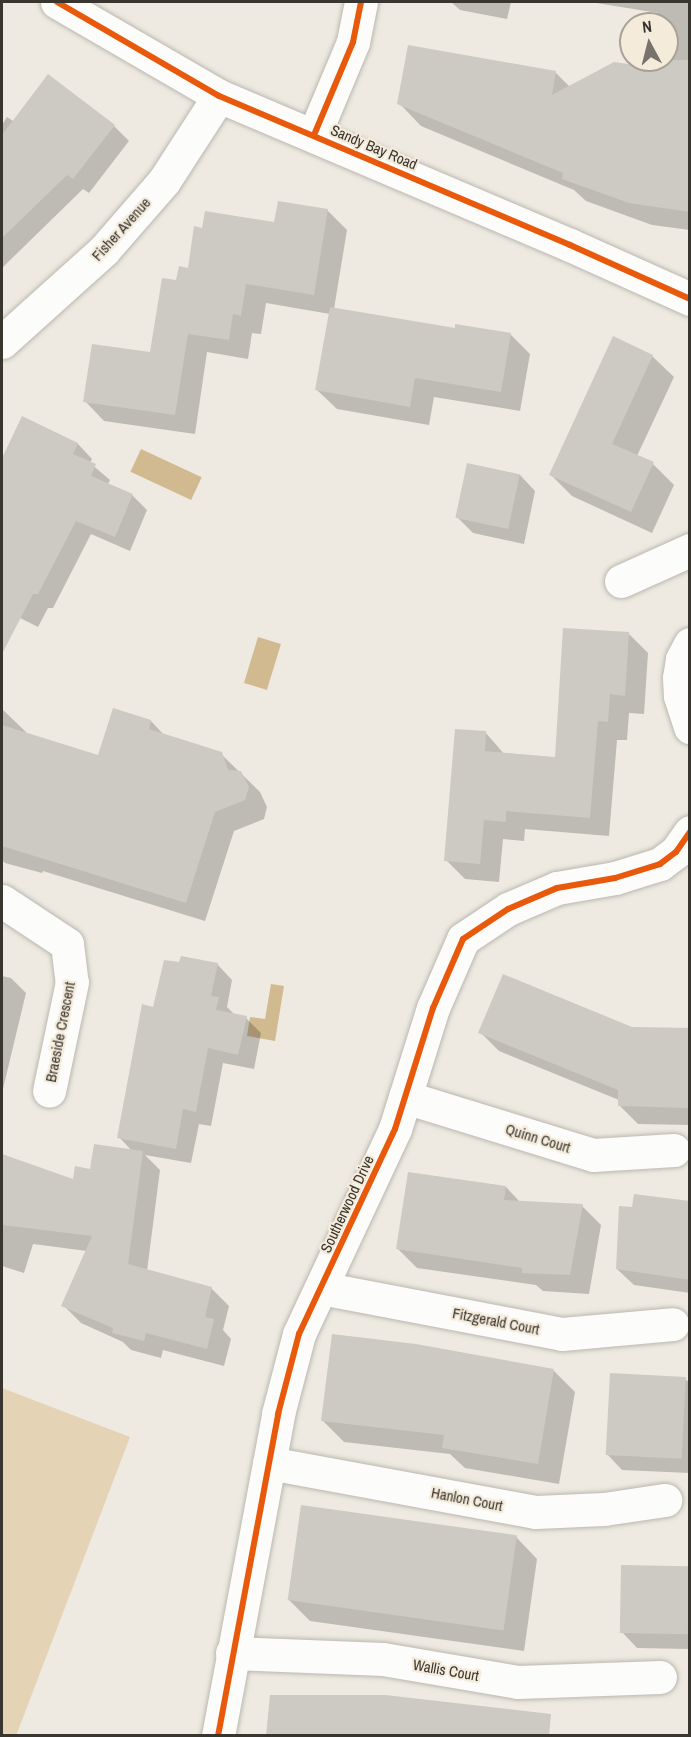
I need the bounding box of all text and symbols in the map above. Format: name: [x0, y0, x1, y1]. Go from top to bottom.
north arrow: [619, 12, 679, 72]
text: N: [641, 15, 653, 38]
street label: Sandy Bay Road: [328, 121, 420, 173]
street label: Fisher Avenue: [88, 193, 154, 265]
street label: Braeside Crescent: [41, 980, 79, 1084]
street label: Quinn Court: [503, 1120, 573, 1156]
street label: Southerwood Drive: [317, 1152, 377, 1256]
street label: Fitzgerald Court: [451, 1304, 541, 1338]
street label: Hanlon Court: [430, 1483, 504, 1515]
street label: Wallis Court: [412, 1655, 480, 1685]

